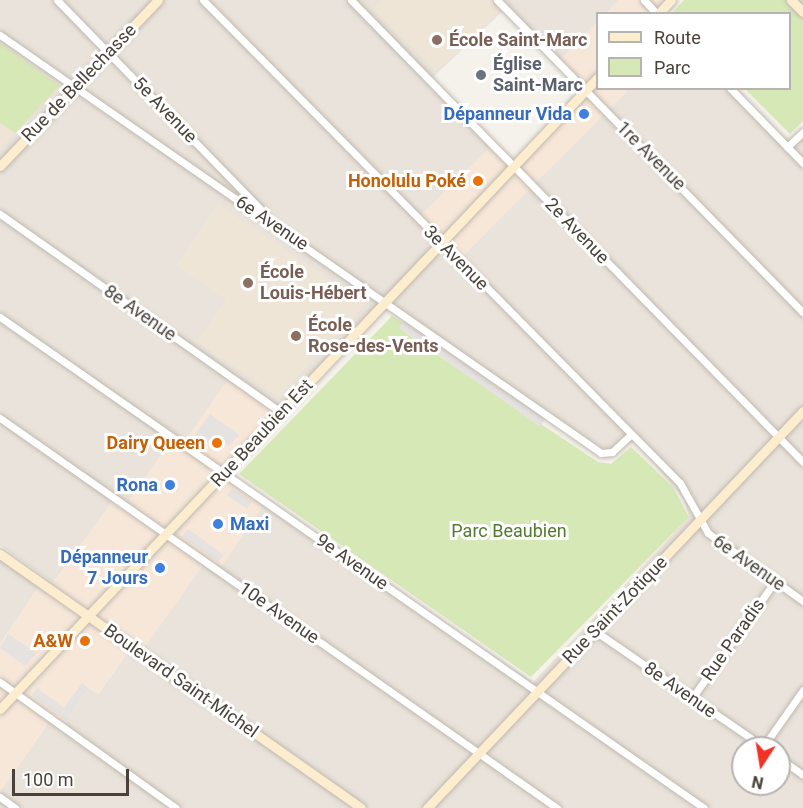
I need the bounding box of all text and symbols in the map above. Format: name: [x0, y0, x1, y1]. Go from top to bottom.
legend: [596, 12, 791, 90]
street label: Rue de Bellechasse: [17, 20, 141, 146]
text: Route: [654, 27, 701, 48]
place label: École Saint-Marc: [449, 29, 587, 51]
marker: École Saint-Marc: [430, 33, 444, 47]
place label: Église Saint-Marc: [493, 54, 583, 97]
text: Parc: [654, 57, 690, 78]
marker: Église Saint-Marc: [474, 68, 488, 82]
street label: 5e Avenue: [128, 73, 202, 147]
place label: Dépanneur Vida: [443, 103, 572, 125]
marker: Dépanneur Vida: [577, 107, 591, 121]
street label: 1re Avenue: [612, 117, 690, 195]
place label: Honolulu Poké: [348, 170, 466, 192]
marker: Honolulu Poké: [471, 174, 485, 188]
street label: 6e Avenue: [232, 191, 312, 255]
street label: 2e Avenue: [540, 194, 614, 268]
street label: 3e Avenue: [419, 221, 493, 295]
place label: École Louis-Hébert: [260, 262, 366, 304]
marker: École Louis-Hébert: [241, 276, 255, 290]
street label: 8e Avenue: [100, 280, 180, 346]
place label: École Rose-des-Vents: [308, 315, 438, 358]
marker: École Rose-des-Vents: [289, 329, 303, 343]
street label: Rue Beaubien Est: [207, 375, 317, 491]
place label: Dairy Queen: [107, 432, 205, 454]
marker: Dairy Queen: [210, 436, 224, 450]
place label: Rona: [117, 474, 158, 496]
marker: Rona: [163, 478, 177, 492]
place label: Maxi: [230, 513, 269, 535]
marker: Maxi: [211, 517, 225, 531]
park label: Parc Beaubien: [451, 520, 567, 542]
street label: 9e Avenue: [312, 529, 392, 595]
street label: 6e Avenue: [709, 530, 789, 596]
place label: Dépanneur 7 Jours: [60, 547, 148, 590]
street label: Rue Saint-Zotique: [558, 552, 672, 668]
marker: Dépanneur 7 Jours: [153, 561, 167, 575]
street label: 10e Avenue: [235, 577, 323, 649]
street label: Rue Paradis: [697, 595, 769, 685]
street label: Boulevard Saint-Michel: [100, 620, 262, 742]
place label: A&W: [33, 630, 73, 652]
marker: A&W: [78, 634, 92, 648]
street label: 8e Avenue: [640, 657, 720, 723]
north arrow: [731, 736, 791, 796]
scale bar: [15, 757, 132, 795]
text: 100 m: [23, 769, 74, 790]
text: N: [750, 772, 765, 793]

